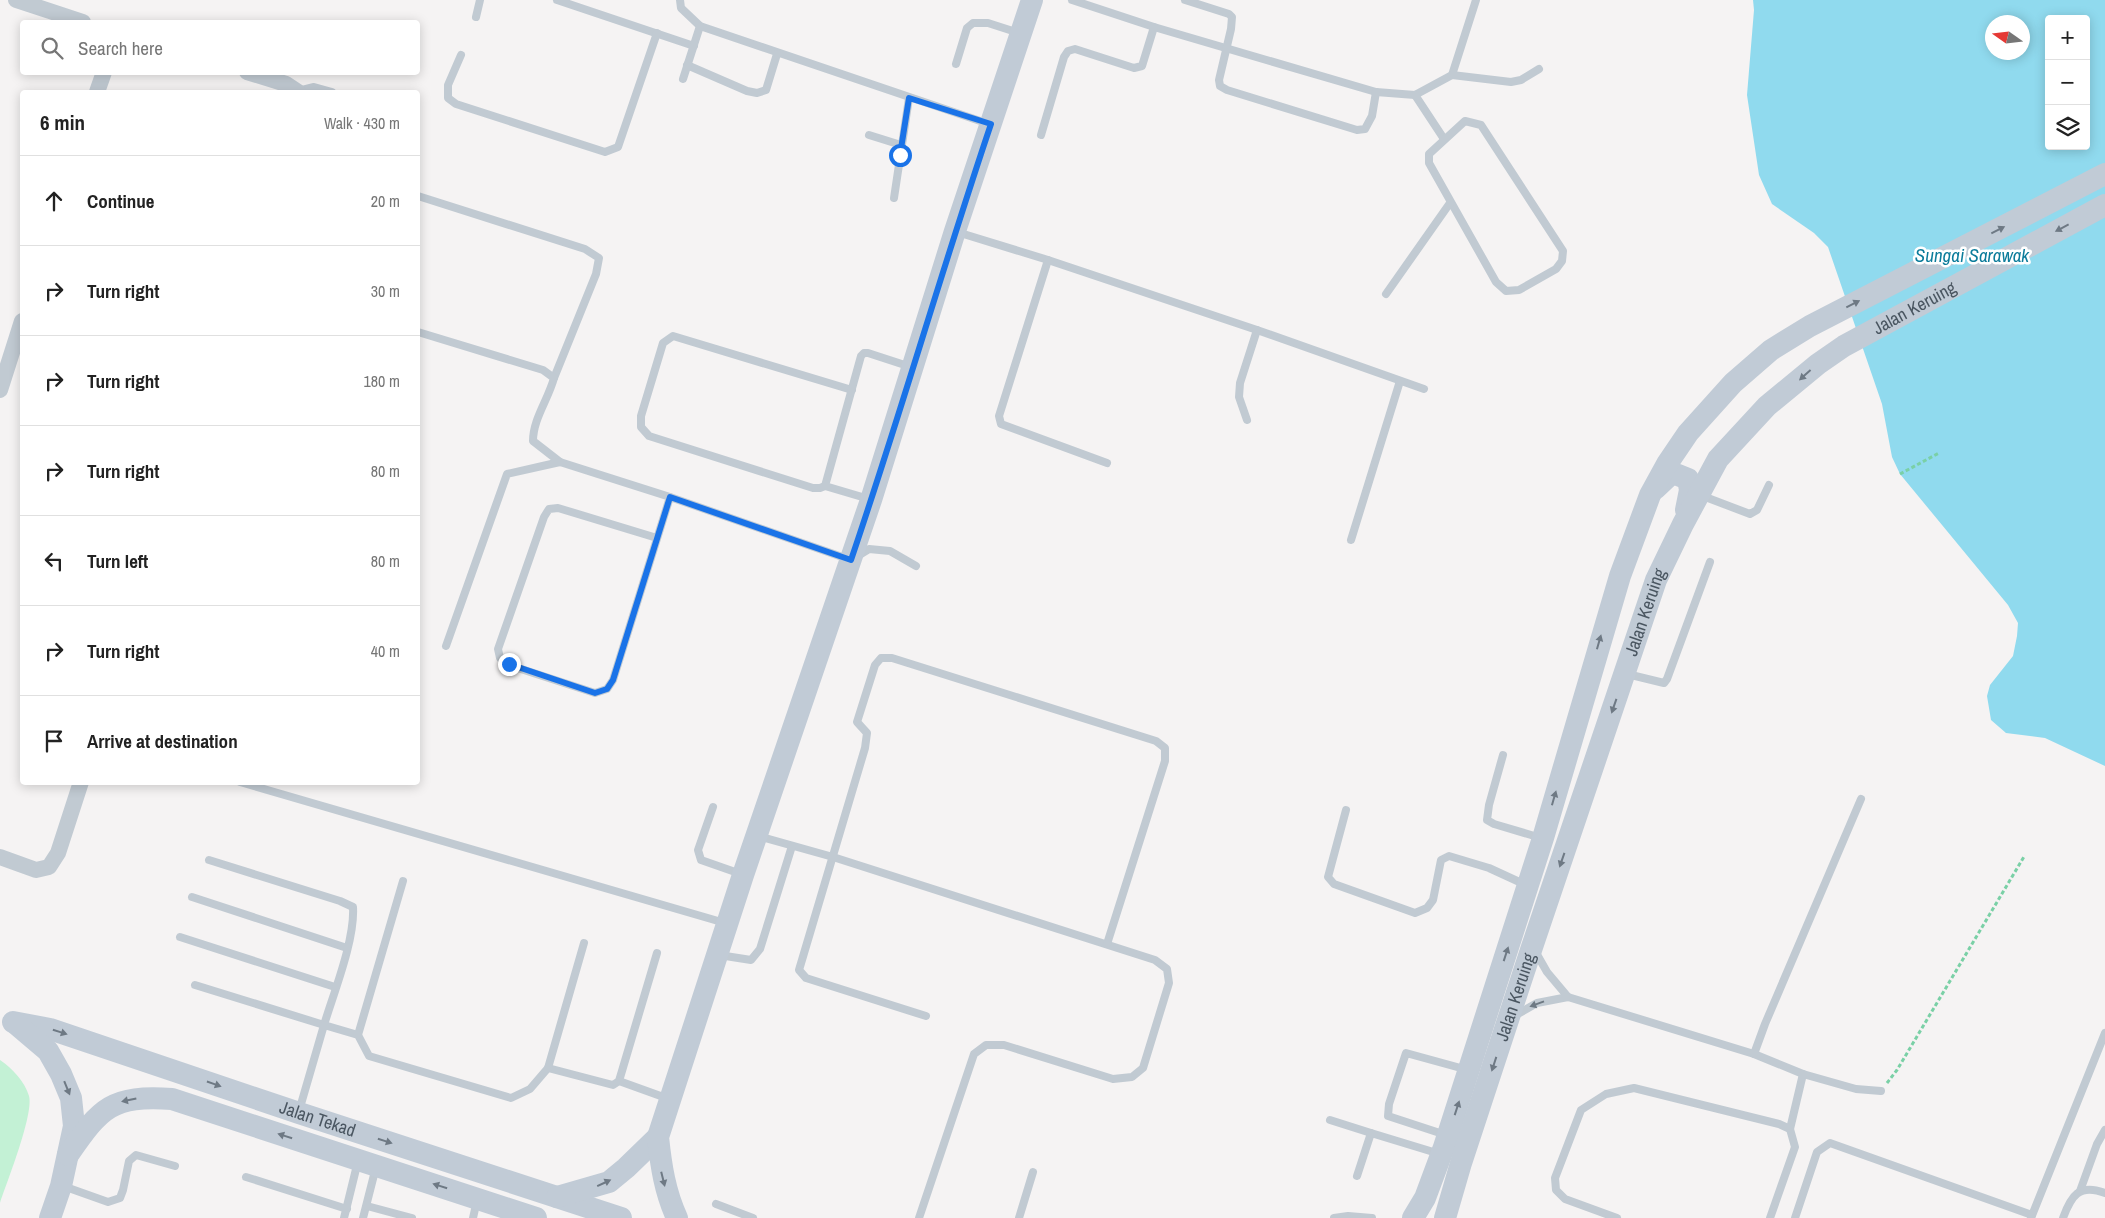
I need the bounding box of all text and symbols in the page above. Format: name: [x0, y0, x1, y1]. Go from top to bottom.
north arrow: [1985, 15, 2030, 60]
map controls: [2045, 15, 2090, 150]
button: +: [2045, 15, 2090, 60]
search box: [20, 20, 420, 75]
icon: search: [38, 34, 66, 62]
text: Search here: [78, 35, 163, 61]
button: −: [2045, 60, 2090, 105]
button: layers: [2045, 105, 2090, 150]
text: 6 min: [40, 108, 85, 137]
text: Walk · 430 m: [324, 112, 400, 134]
route start: [889, 144, 912, 167]
icon: ahead: [40, 187, 68, 215]
text: Continue: [87, 188, 155, 214]
text: 20 m: [371, 190, 400, 212]
one-way arrow: [2055, 224, 2069, 233]
one-way arrow: [1991, 226, 2005, 234]
water label: Sungai Sarawak: [1915, 242, 2030, 268]
street label: Jalan Keruing: [1868, 274, 1961, 340]
icon: right: [40, 277, 68, 305]
text: Turn right: [87, 278, 159, 304]
text: 30 m: [371, 280, 400, 302]
one-way arrow: [1846, 300, 1861, 308]
icon: right: [40, 367, 68, 395]
text: Turn right: [87, 368, 159, 394]
one-way arrow: [1800, 369, 1812, 381]
text: 180 m: [364, 370, 400, 392]
icon: right: [40, 457, 68, 485]
text: Turn right: [87, 458, 159, 484]
text: 80 m: [371, 460, 400, 482]
icon: left: [40, 547, 68, 575]
text: Turn left: [87, 548, 148, 574]
text: 80 m: [371, 550, 400, 572]
street label: Jalan Keruing: [1618, 563, 1672, 659]
one-way arrow: [1596, 635, 1604, 650]
icon: right: [40, 637, 68, 665]
text: Turn right: [87, 638, 159, 664]
text: 40 m: [371, 640, 400, 662]
route end: [498, 653, 521, 676]
one-way arrow: [1610, 699, 1618, 714]
icon: arrive: [40, 727, 68, 755]
text: Arrive at destination: [87, 728, 238, 754]
one-way arrow: [1551, 791, 1559, 806]
one-way arrow: [1558, 853, 1566, 868]
one-way arrow: [1503, 946, 1511, 961]
street label: Jalan Keruing: [1489, 949, 1541, 1044]
one-way arrow: [1529, 1001, 1544, 1008]
one-way arrow: [53, 1029, 68, 1036]
one-way arrow: [1490, 1057, 1498, 1072]
one-way arrow: [64, 1081, 71, 1096]
one-way arrow: [207, 1081, 222, 1088]
street label: Jalan Tekad: [276, 1094, 359, 1143]
one-way arrow: [122, 1096, 137, 1104]
one-way arrow: [1453, 1101, 1461, 1116]
one-way arrow: [278, 1131, 293, 1139]
one-way arrow: [378, 1137, 393, 1145]
one-way arrow: [659, 1171, 667, 1186]
one-way arrow: [597, 1178, 611, 1186]
one-way arrow: [432, 1181, 447, 1189]

